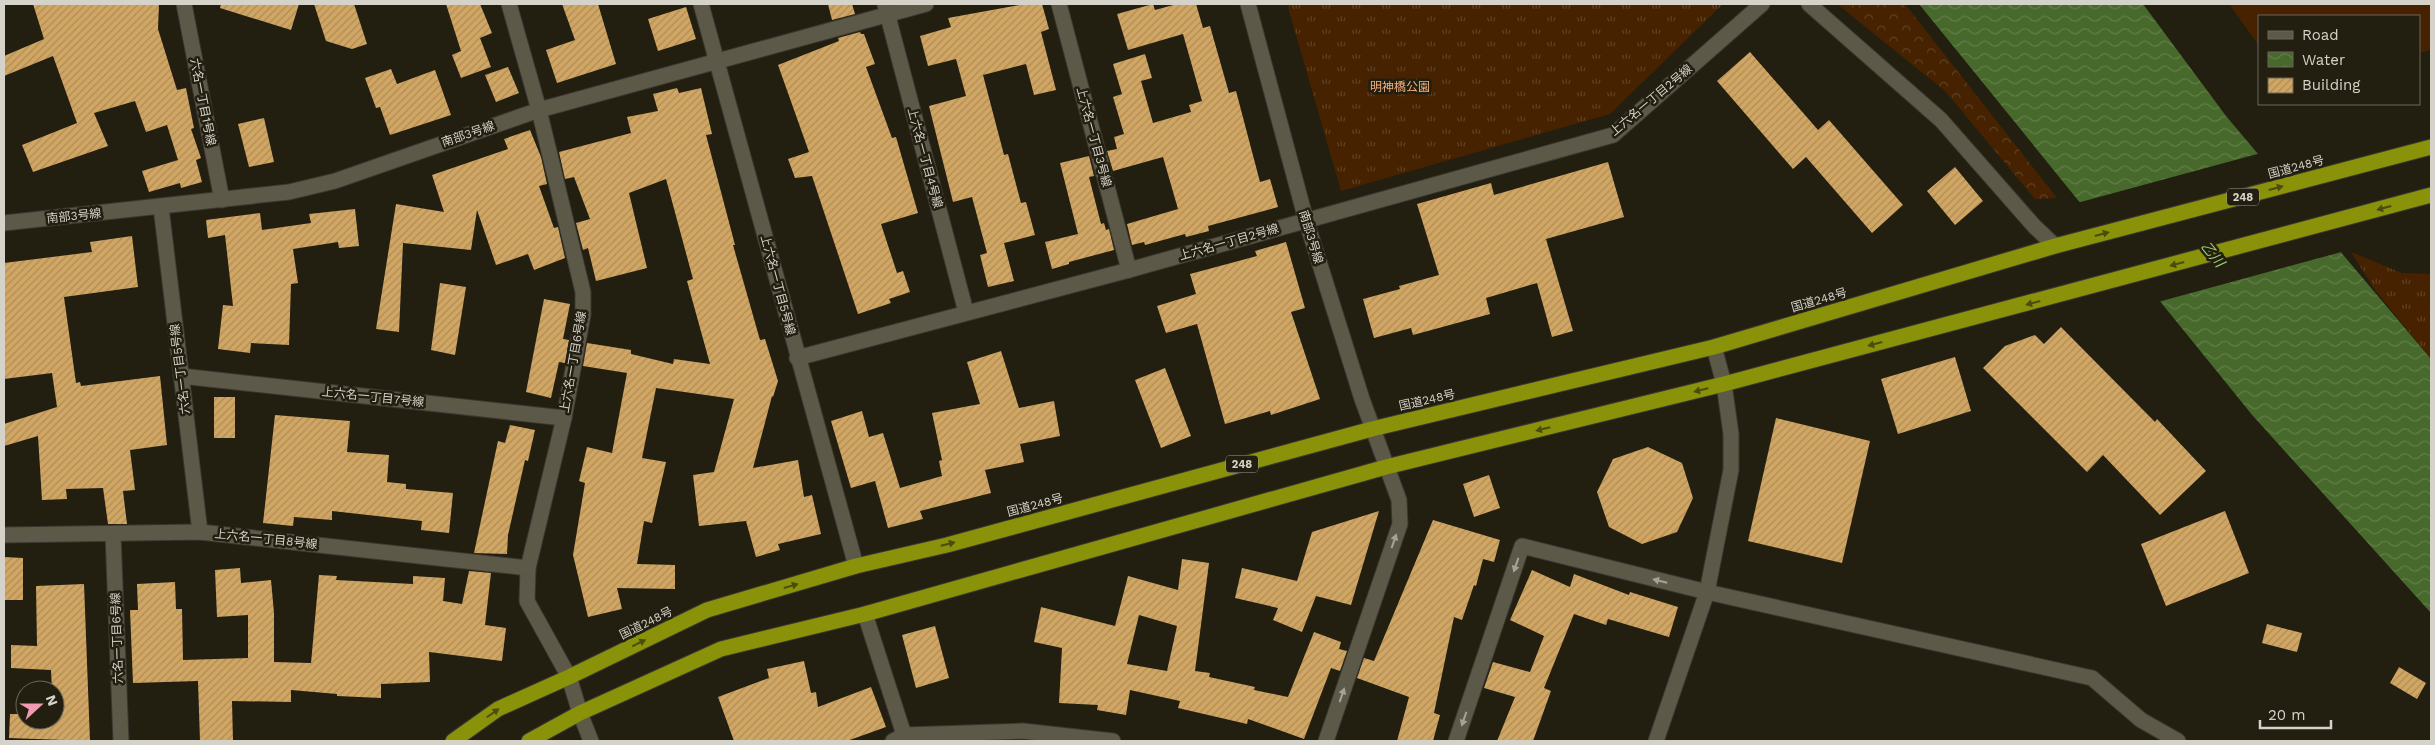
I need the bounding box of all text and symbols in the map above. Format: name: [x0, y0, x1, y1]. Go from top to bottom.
legend: [2258, 15, 2420, 105]
text: Road: [2302, 26, 2339, 44]
text: Water: [2302, 51, 2345, 69]
street label: 六名一丁目1号線: [188, 57, 218, 147]
street label: 上六名一丁目2号線: [1607, 62, 1695, 138]
text: Building: [2302, 76, 2360, 94]
park label: 明神橋公園: [1370, 80, 1430, 94]
street label: 上六名一丁目3号線: [1074, 85, 1114, 189]
street label: 上六名一丁目4号線: [905, 106, 945, 210]
street label: 南部3号線: [440, 118, 496, 150]
street label: 国道248号: [2266, 153, 2326, 181]
one-way arrow: [2268, 184, 2283, 192]
road number: 248: [2227, 188, 2259, 206]
one-way arrow: [2377, 204, 2392, 212]
street label: 南部3号線: [46, 206, 102, 226]
street label: 南部3号線: [1296, 209, 1326, 265]
street label: 上六名一丁目2号線: [1178, 221, 1280, 263]
one-way arrow: [2094, 230, 2109, 238]
street label: 上六名一丁目5号線: [758, 233, 798, 337]
water label: 乙川: [2198, 238, 2229, 271]
one-way arrow: [2169, 260, 2184, 268]
street label: 国道248号: [1789, 285, 1849, 315]
one-way arrow: [2025, 299, 2040, 307]
street label: 上六名一丁目6号線: [557, 310, 589, 414]
street label: 六名一丁目5号線: [168, 323, 192, 415]
one-way arrow: [1868, 341, 1883, 349]
street label: 上六名一丁目7号線: [321, 385, 425, 409]
one-way arrow: [1694, 386, 1709, 394]
street label: 国道248号: [1397, 387, 1457, 413]
one-way arrow: [1536, 425, 1551, 433]
road number: 248: [1226, 456, 1258, 472]
street label: 国道248号: [1005, 491, 1065, 519]
street label: 上六名一丁目8号線: [214, 527, 318, 551]
one-way arrow: [1391, 534, 1398, 549]
one-way arrow: [940, 540, 955, 548]
one-way arrow: [1512, 558, 1519, 573]
one-way arrow: [1653, 576, 1668, 584]
one-way arrow: [783, 581, 798, 589]
street label: 六名一丁目6号線: [108, 592, 126, 684]
street label: 国道248号: [617, 604, 675, 642]
one-way arrow: [632, 639, 646, 647]
north arrow: [15, 680, 65, 730]
one-way arrow: [1338, 687, 1346, 702]
text: N: [43, 693, 61, 708]
scale bar: [2260, 698, 2331, 730]
text: 20 m: [2268, 706, 2306, 724]
one-way arrow: [486, 708, 500, 718]
one-way arrow: [1459, 712, 1467, 727]

